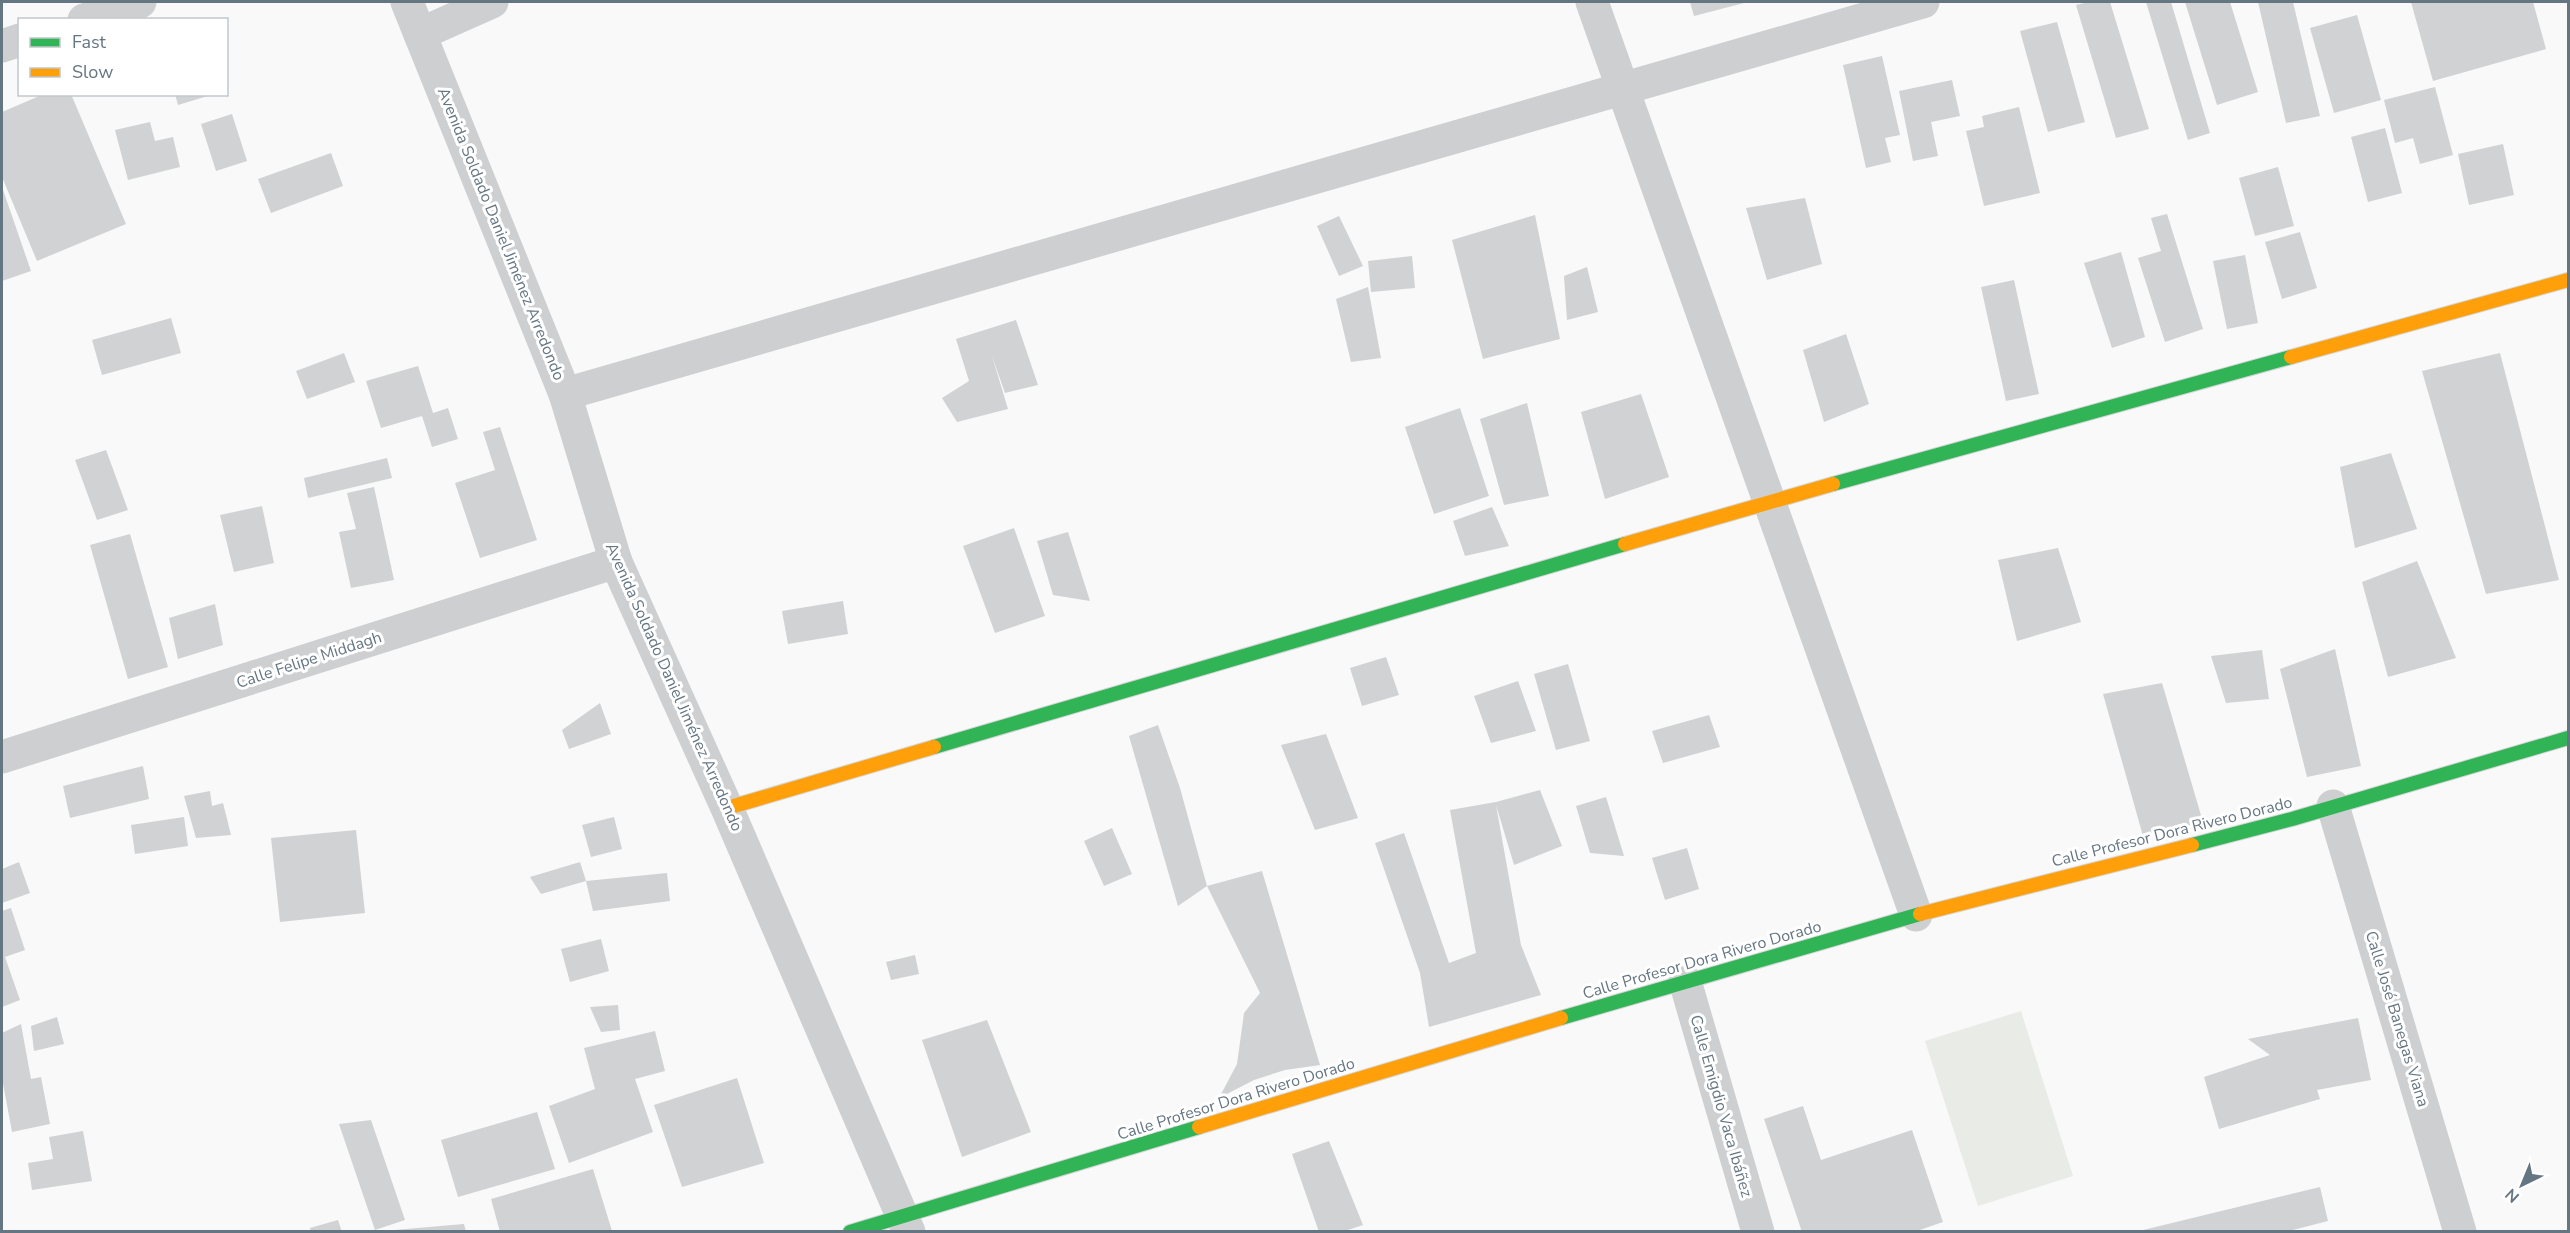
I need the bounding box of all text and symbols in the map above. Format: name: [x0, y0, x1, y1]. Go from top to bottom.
legend: [18, 18, 228, 96]
text: Fast: [72, 30, 107, 54]
text: Slow: [72, 60, 113, 84]
street label: Avenida Soldado Daniel Jiménez Arredondo: [432, 84, 570, 384]
street label: Avenida Soldado Daniel Jiménez Arredondo: [600, 539, 748, 835]
street label: Calle Felipe Middagh: [234, 626, 384, 694]
street label: Calle Profesor Dora Rivero Dorado: [2049, 791, 2295, 873]
street label: Calle Profesor Dora Rivero Dorado: [1580, 915, 1824, 1005]
street label: Calle José Banegas Viana: [2360, 928, 2434, 1110]
street label: Calle Emigdio Vaca Ibáñez: [1684, 1012, 1758, 1200]
street label: Calle Profesor Dora Rivero Dorado: [1115, 1052, 1358, 1146]
north arrow: [2492, 1155, 2552, 1215]
text: N: [2501, 1183, 2524, 1207]

